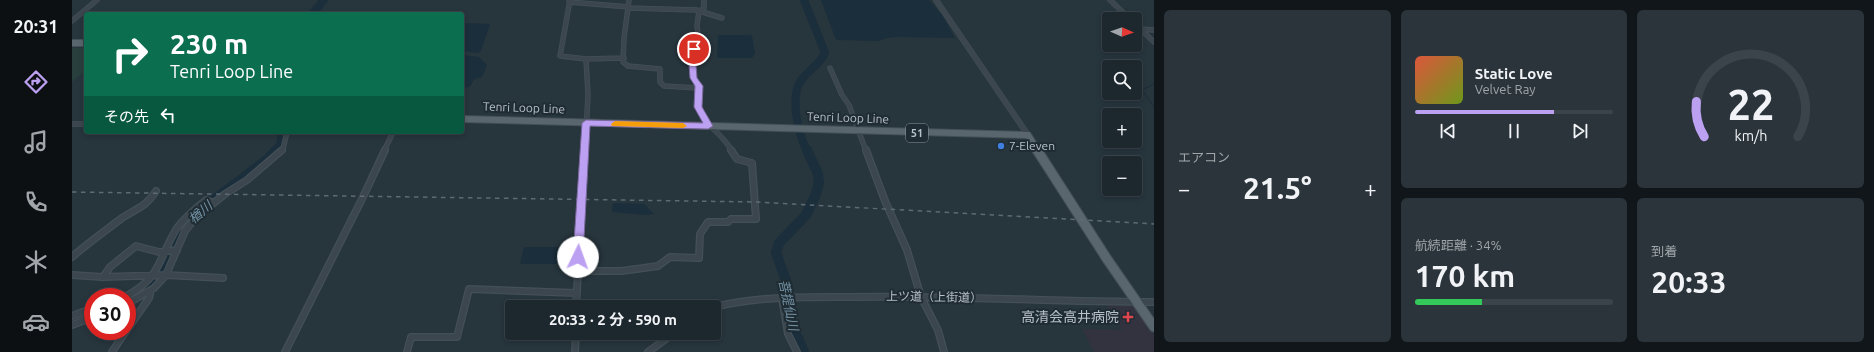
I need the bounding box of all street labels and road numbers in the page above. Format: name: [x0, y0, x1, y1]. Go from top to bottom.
street label: Tenri Loop Line: [483, 100, 565, 115]
street label: Tenri Loop Line: [807, 110, 889, 125]
road number: 51: [906, 124, 928, 142]
street label: 上ツ道（上街道）: [886, 289, 982, 304]

